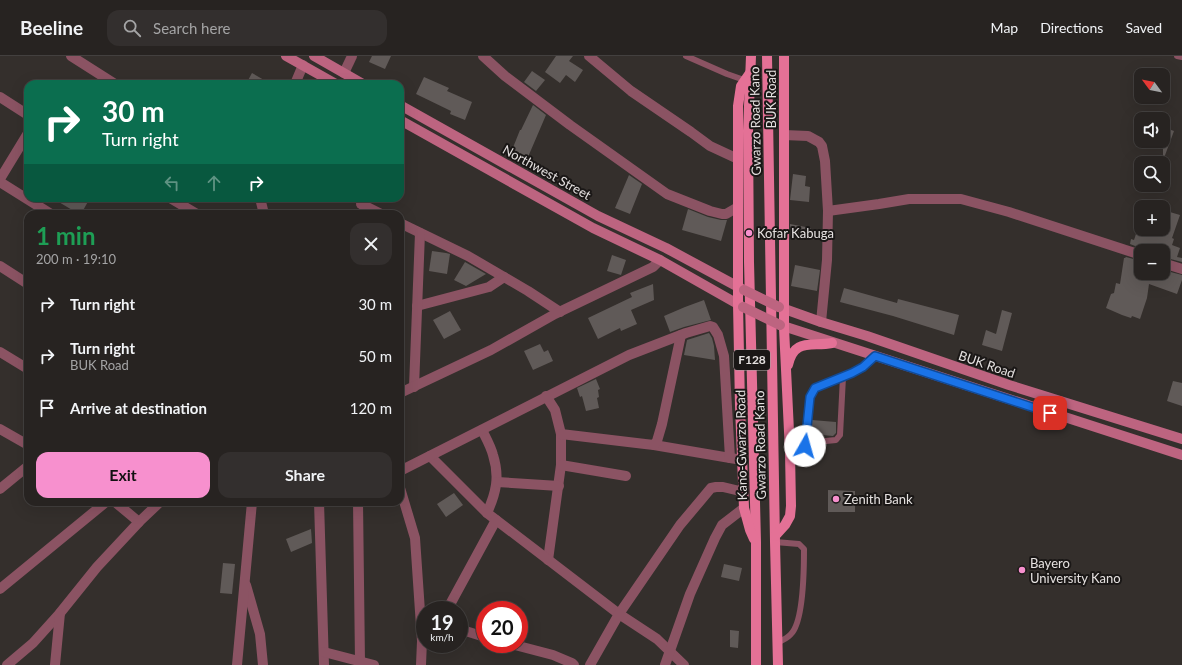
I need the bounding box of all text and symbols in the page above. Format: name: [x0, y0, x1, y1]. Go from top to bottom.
search box: [107, 10, 387, 46]
text: Beeline: [20, 16, 83, 39]
icon: search: [121, 17, 143, 39]
text: Search here: [153, 19, 230, 37]
text: Map: [991, 19, 1018, 36]
text: Directions: [1040, 19, 1103, 36]
text: Saved: [1125, 19, 1162, 36]
street label: Gwarzo Road Kano: [746, 66, 764, 176]
north arrow: [1134, 68, 1170, 104]
map controls: [1134, 68, 1170, 280]
street label: BUK Road: [763, 70, 779, 128]
text: 30 m: [102, 94, 165, 128]
icon: right: [36, 96, 88, 148]
button: sound: [1134, 112, 1170, 148]
text: Turn right: [102, 128, 179, 150]
street label: Northwest Street: [500, 141, 594, 203]
button: search: [1134, 156, 1170, 192]
icon: left: [161, 172, 183, 194]
icon: ahead: [203, 172, 225, 194]
icon: right: [245, 172, 267, 194]
button: +: [1134, 200, 1170, 236]
text: 1 min: [36, 221, 96, 250]
button: close: [350, 223, 392, 265]
place label: Kofar Kabuga: [757, 225, 834, 241]
marker: Kofar Kabuga: [744, 228, 754, 238]
button: −: [1134, 244, 1170, 280]
text: 200 m · 19:10: [36, 251, 116, 267]
icon: right: [36, 293, 58, 315]
text: Turn right: [70, 295, 135, 313]
text: 30 m: [358, 295, 392, 313]
text: Turn right: [70, 339, 135, 357]
icon: right: [36, 345, 58, 367]
text: 50 m: [358, 347, 392, 365]
street label: BUK Road: [957, 347, 1017, 381]
road number: F128: [734, 350, 770, 370]
text: BUK Road: [70, 357, 129, 373]
street label: Kano-Gwarzo Road: [732, 390, 750, 500]
street label: Gwarzo Road Kano: [751, 390, 769, 500]
pin: [1033, 396, 1067, 430]
icon: arrive: [36, 397, 58, 419]
text: Arrive at destination: [70, 399, 207, 417]
text: 120 m: [350, 399, 392, 417]
icon: arrive: [1039, 402, 1061, 424]
position arrow: [784, 425, 826, 467]
button: Exit: [36, 452, 210, 498]
button: Share: [218, 452, 392, 498]
place label: Zenith Bank: [844, 491, 913, 507]
marker: Zenith Bank: [831, 494, 841, 504]
place label: Bayero University Kano: [1030, 555, 1121, 586]
marker: Bayero University Kano: [1017, 565, 1027, 575]
speed limit sign: 20: [476, 601, 528, 653]
text: 19: [430, 610, 454, 634]
text: km/h: [430, 631, 454, 643]

